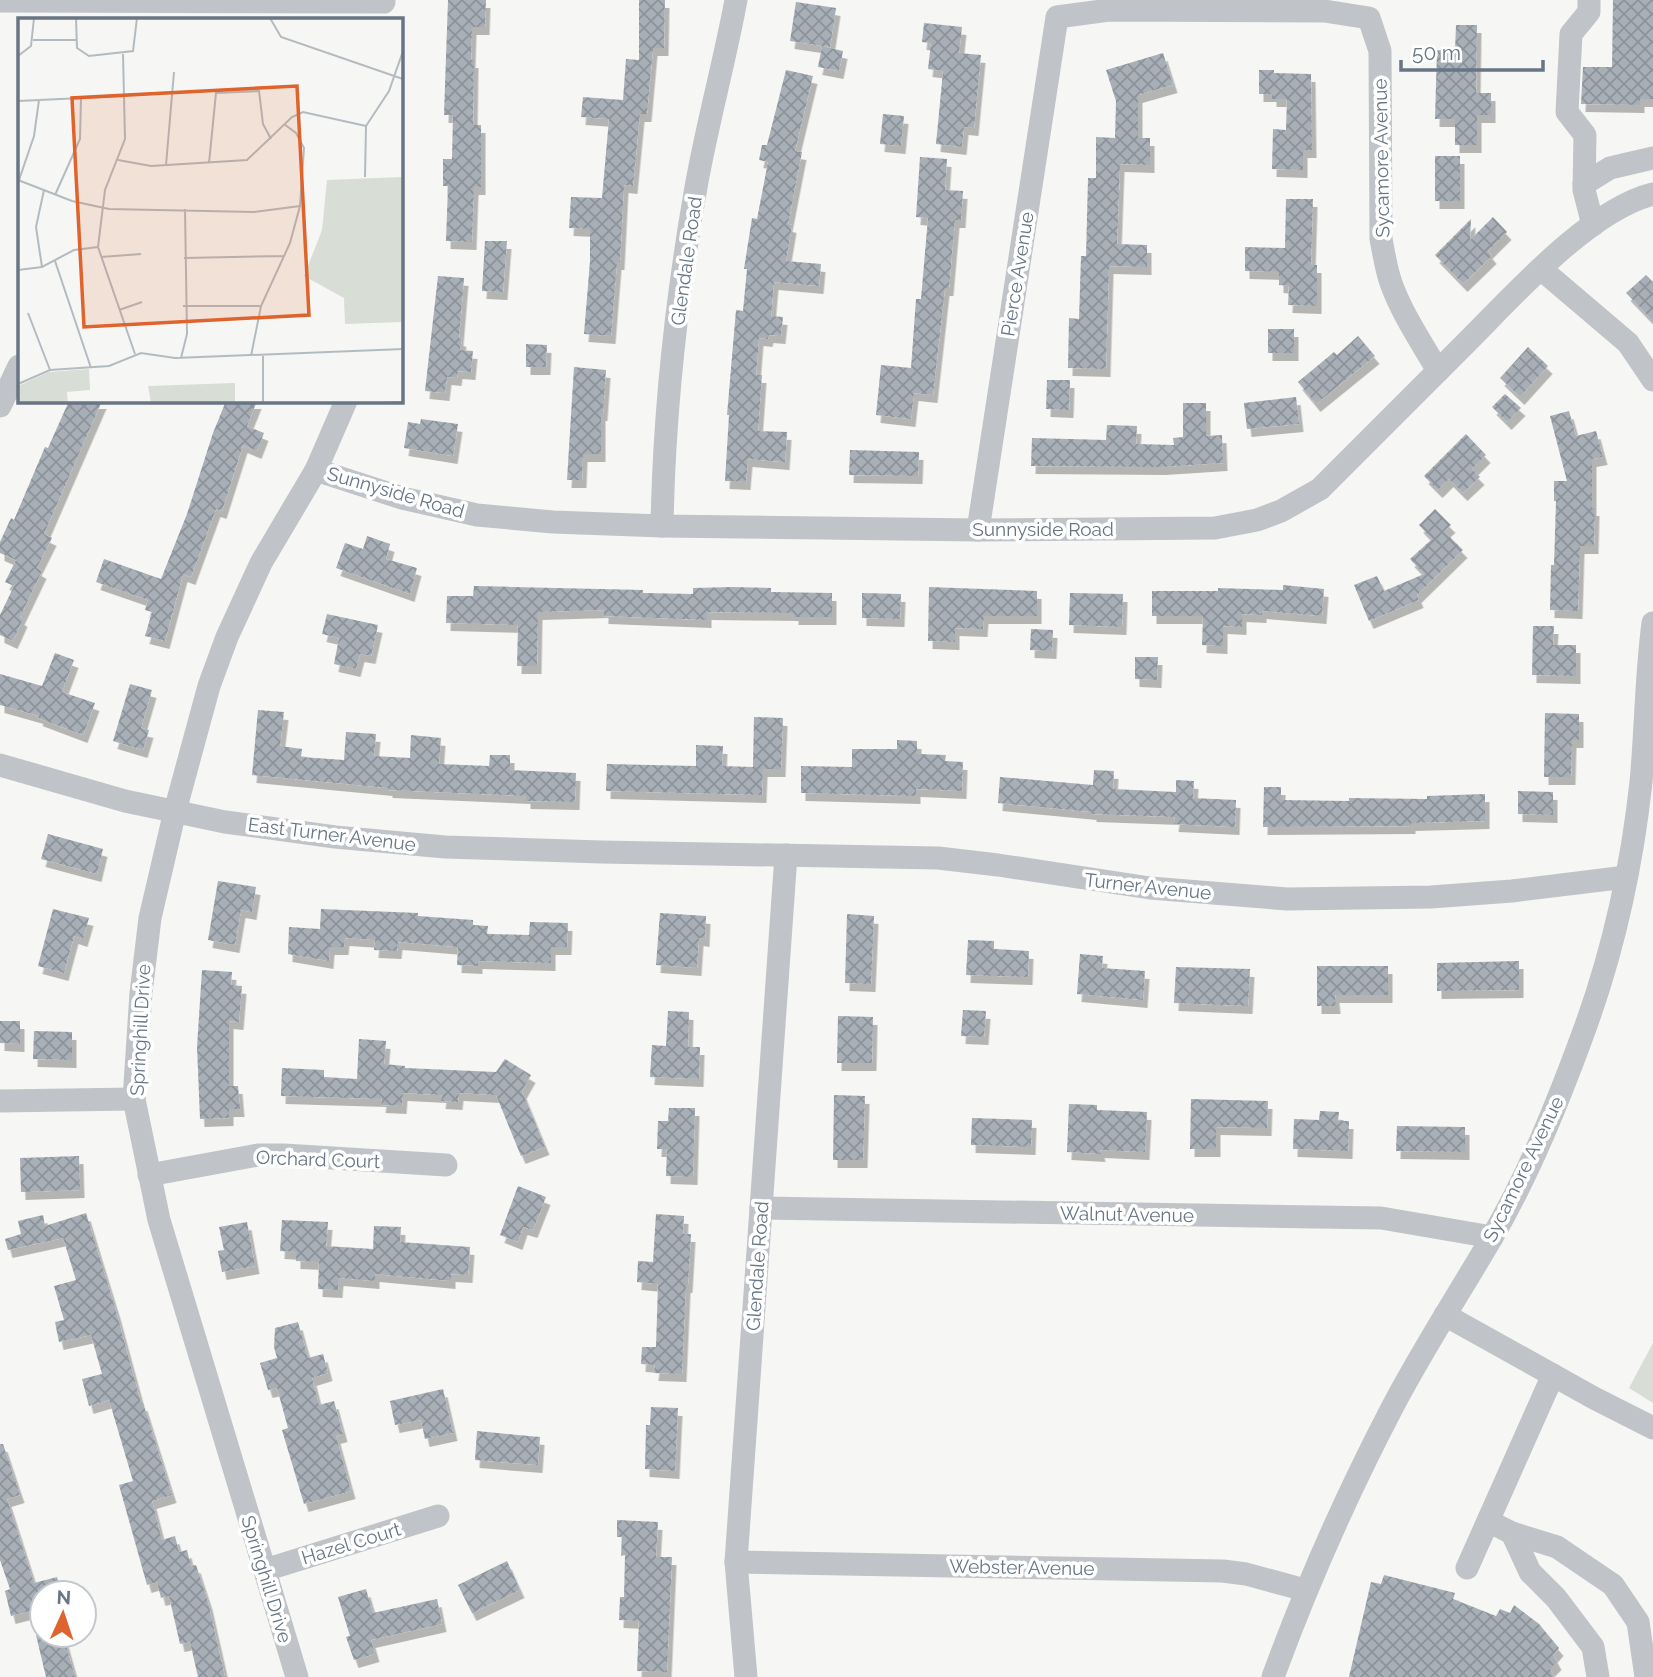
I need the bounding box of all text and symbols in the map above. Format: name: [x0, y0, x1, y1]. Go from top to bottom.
inset map: [18, 18, 402, 402]
scale bar: [1401, 28, 1543, 72]
text: 50 m: [1412, 40, 1461, 65]
street label: Sycamore Avenue: [1369, 78, 1393, 238]
street label: Glendale Road: [666, 195, 706, 327]
street label: Pierce Avenue: [996, 210, 1038, 338]
street label: Sunnyside Road: [325, 462, 467, 522]
street label: Sunnyside Road: [972, 518, 1114, 540]
street label: East Turner Avenue: [247, 813, 417, 855]
street label: Turner Avenue: [1084, 868, 1212, 904]
street label: Springhill Drive: [126, 963, 154, 1097]
street label: Sycamore Avenue: [1478, 1093, 1568, 1245]
street label: Orchard Court: [256, 1146, 381, 1172]
street label: Glendale Road: [741, 1200, 773, 1332]
street label: Walnut Avenue: [1060, 1202, 1194, 1226]
street label: Springhill Drive: [237, 1513, 297, 1645]
street label: Hazel Court: [299, 1517, 404, 1569]
street label: Webster Avenue: [949, 1555, 1095, 1579]
north arrow: [28, 1579, 98, 1649]
text: N: [56, 1586, 72, 1608]

